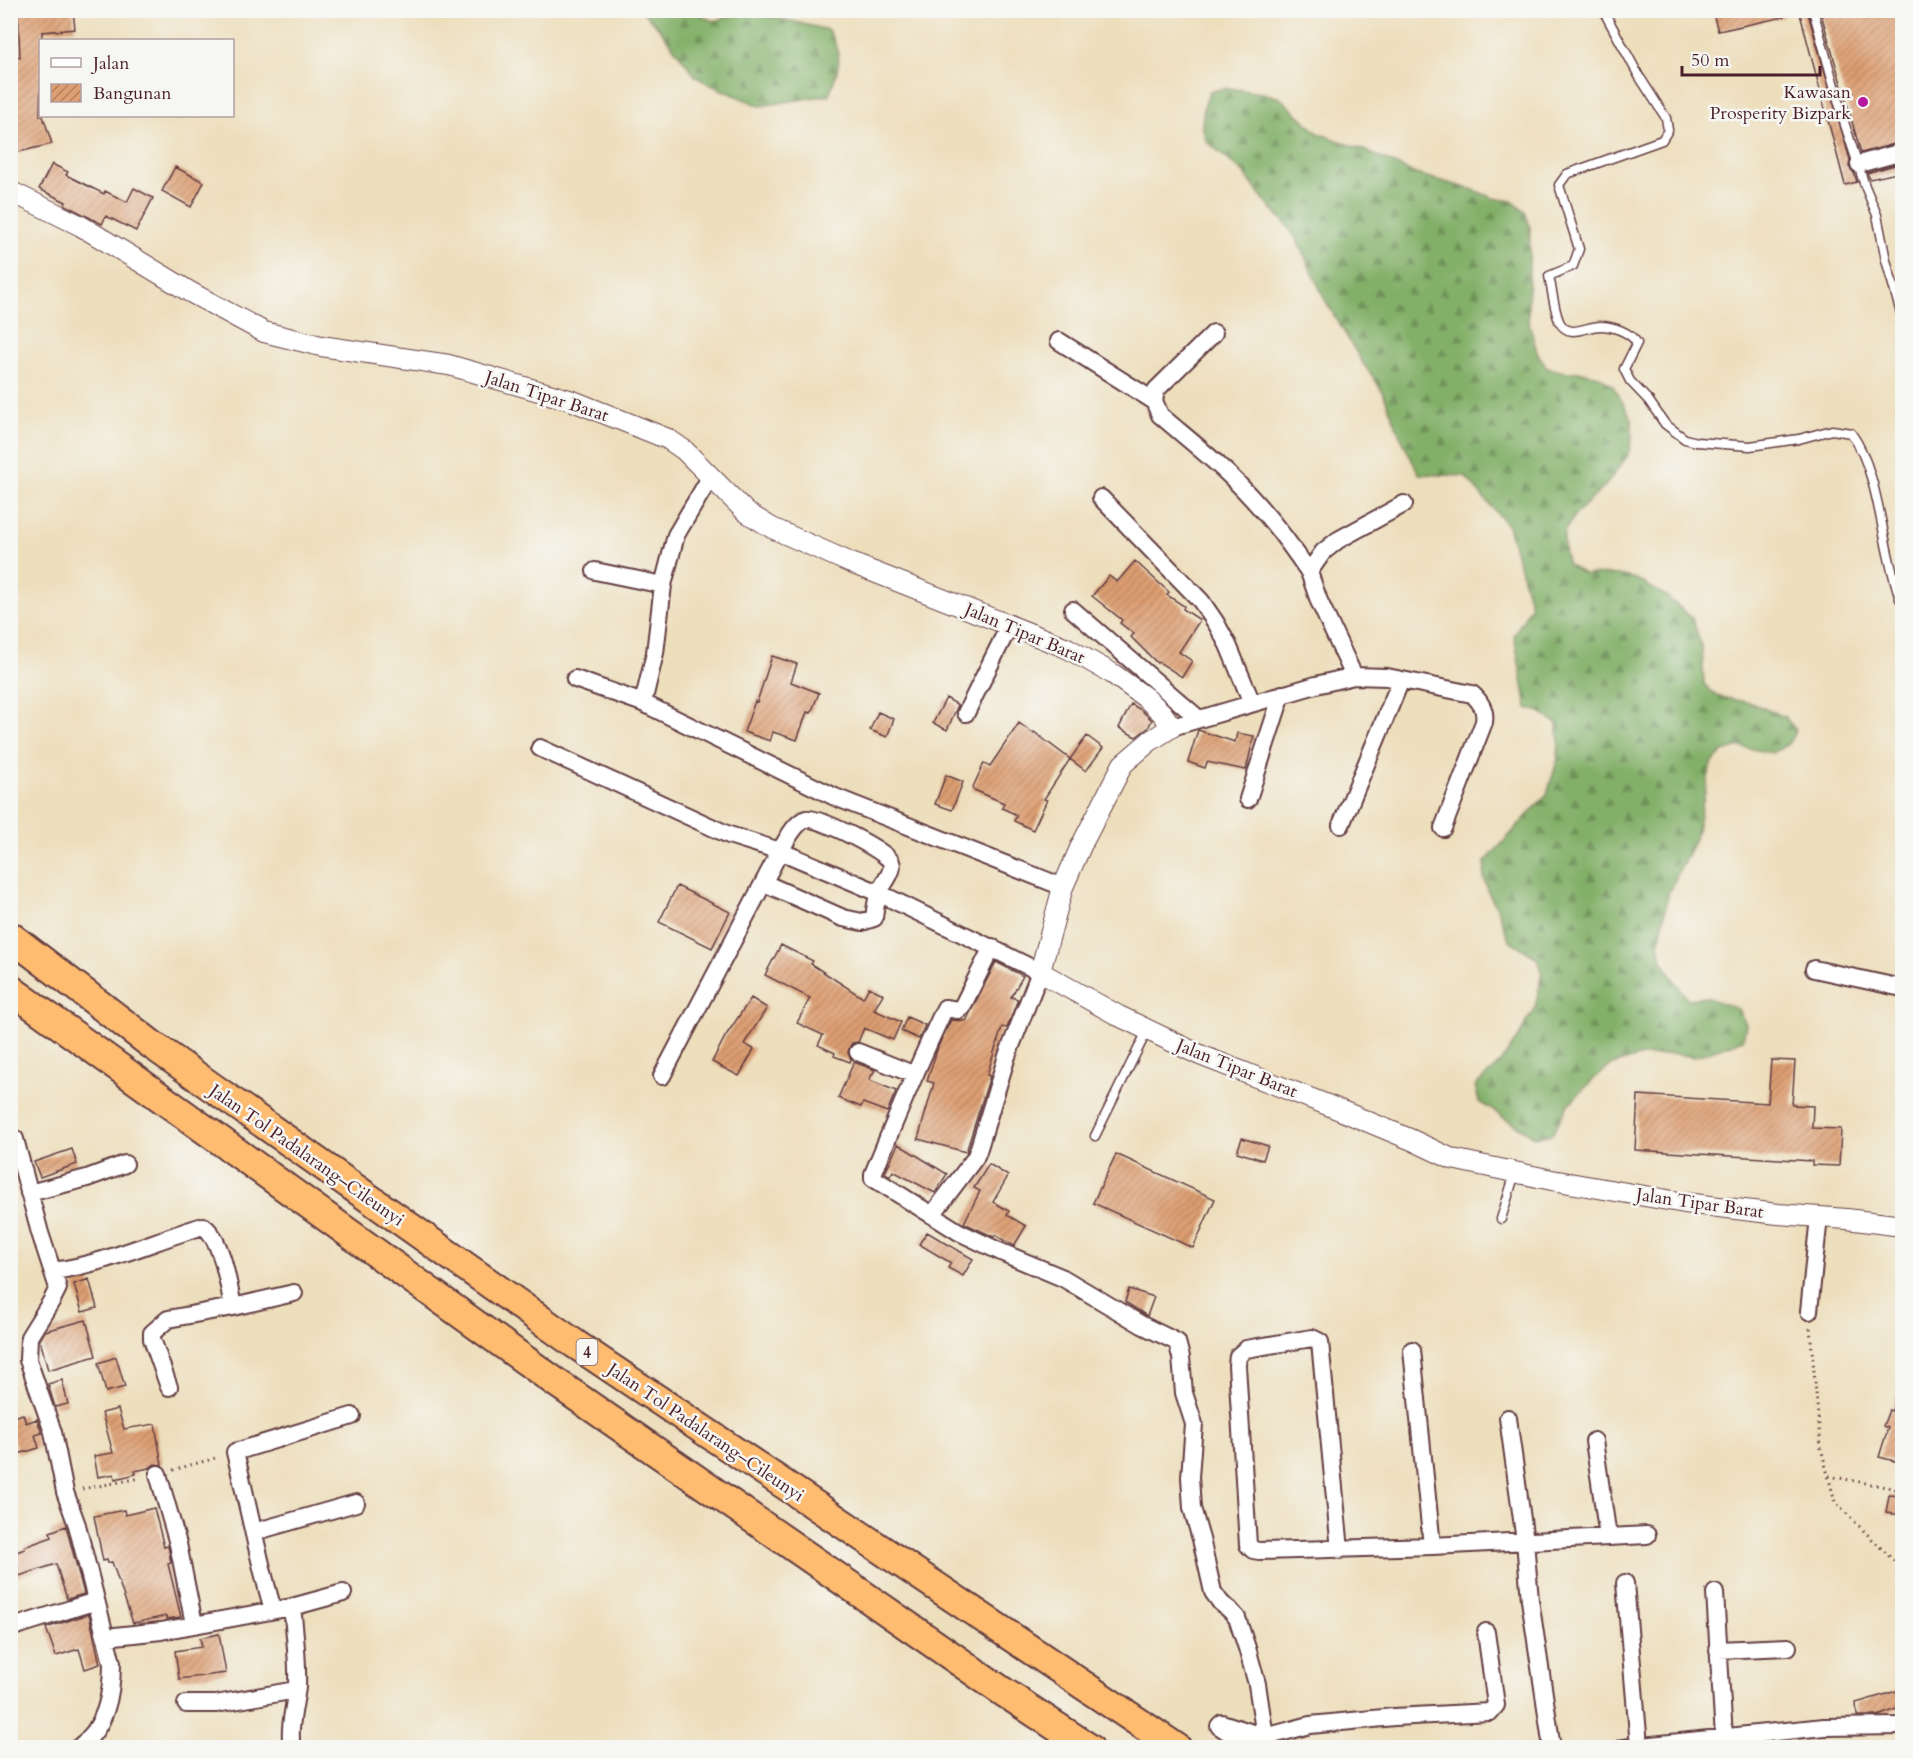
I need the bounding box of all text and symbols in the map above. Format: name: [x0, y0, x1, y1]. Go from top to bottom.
legend: [39, 39, 234, 117]
scale bar: [1682, 39, 1820, 77]
text: 50 m: [1691, 48, 1730, 73]
text: Jalan: [90, 51, 130, 76]
place label: Kawasan Prosperity Bizpark: [1710, 80, 1852, 126]
text: Bangunan: [93, 81, 172, 106]
marker: Kawasan Prosperity Bizpark: [1856, 95, 1870, 109]
street label: Jalan Tipar Barat: [479, 364, 612, 428]
street label: Jalan Tipar Barat: [958, 596, 1089, 670]
street label: Jalan Tipar Barat: [1170, 1032, 1301, 1104]
street label: Jalan Tol Padalarang–Cileunyi: [202, 1077, 409, 1232]
street label: Jalan Tipar Barat: [1632, 1182, 1766, 1225]
road number: 4: [576, 1339, 598, 1365]
street label: Jalan Tol Padalarang–Cileunyi: [600, 1355, 809, 1508]

